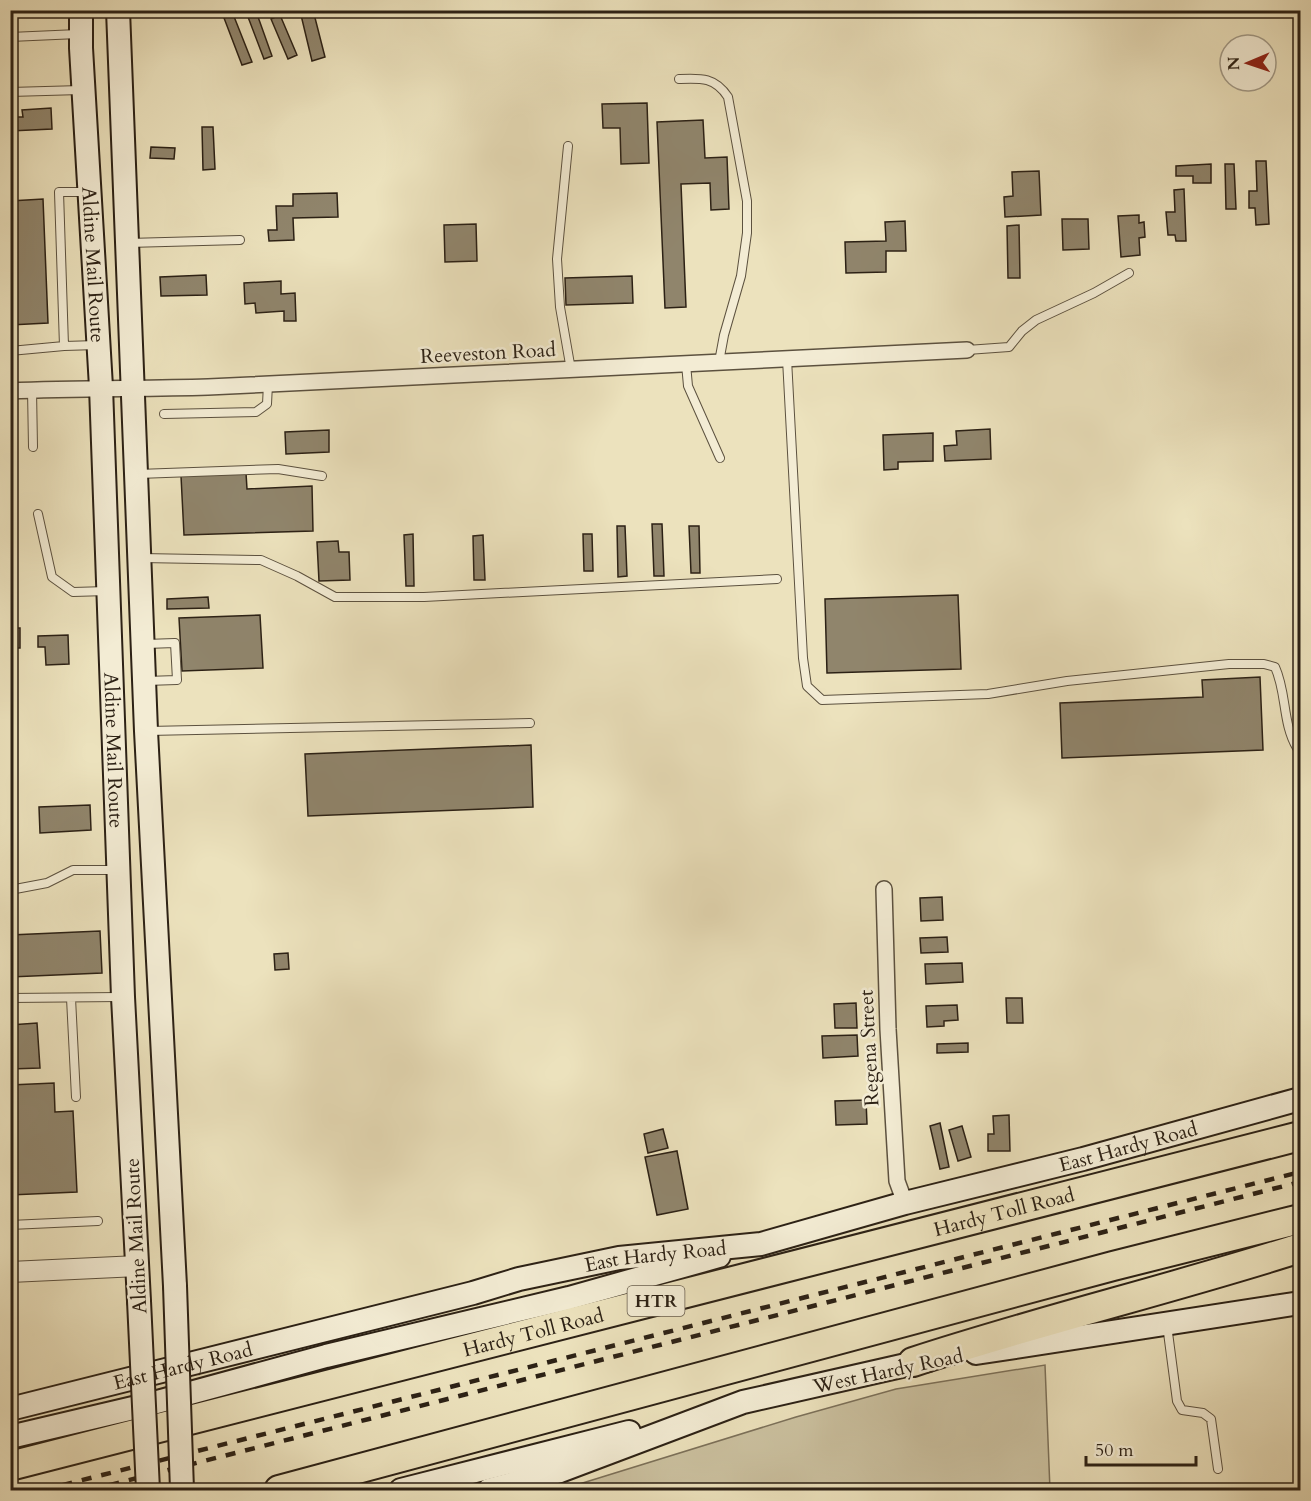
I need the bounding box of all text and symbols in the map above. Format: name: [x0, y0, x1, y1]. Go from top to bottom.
north arrow: [1218, 33, 1278, 93]
text: N: [1223, 56, 1245, 71]
street label: Aldine Mail Route: [76, 186, 112, 343]
street label: Reeveston Road: [420, 336, 557, 370]
street label: Aldine Mail Route: [98, 672, 130, 829]
street label: Regena Street: [852, 988, 886, 1107]
street label: East Hardy Road: [1056, 1114, 1201, 1178]
street label: Aldine Mail Route: [118, 1157, 154, 1315]
street label: Hardy Toll Road: [931, 1181, 1078, 1243]
street label: East Hardy Road: [582, 1234, 728, 1278]
road number: HTR: [628, 1286, 684, 1316]
street label: Hardy Toll Road: [460, 1301, 607, 1363]
street label: East Hardy Road: [110, 1335, 255, 1396]
street label: West Hardy Road: [810, 1342, 966, 1400]
scale bar: [1086, 1429, 1196, 1467]
text: 50 m: [1095, 1438, 1134, 1463]

